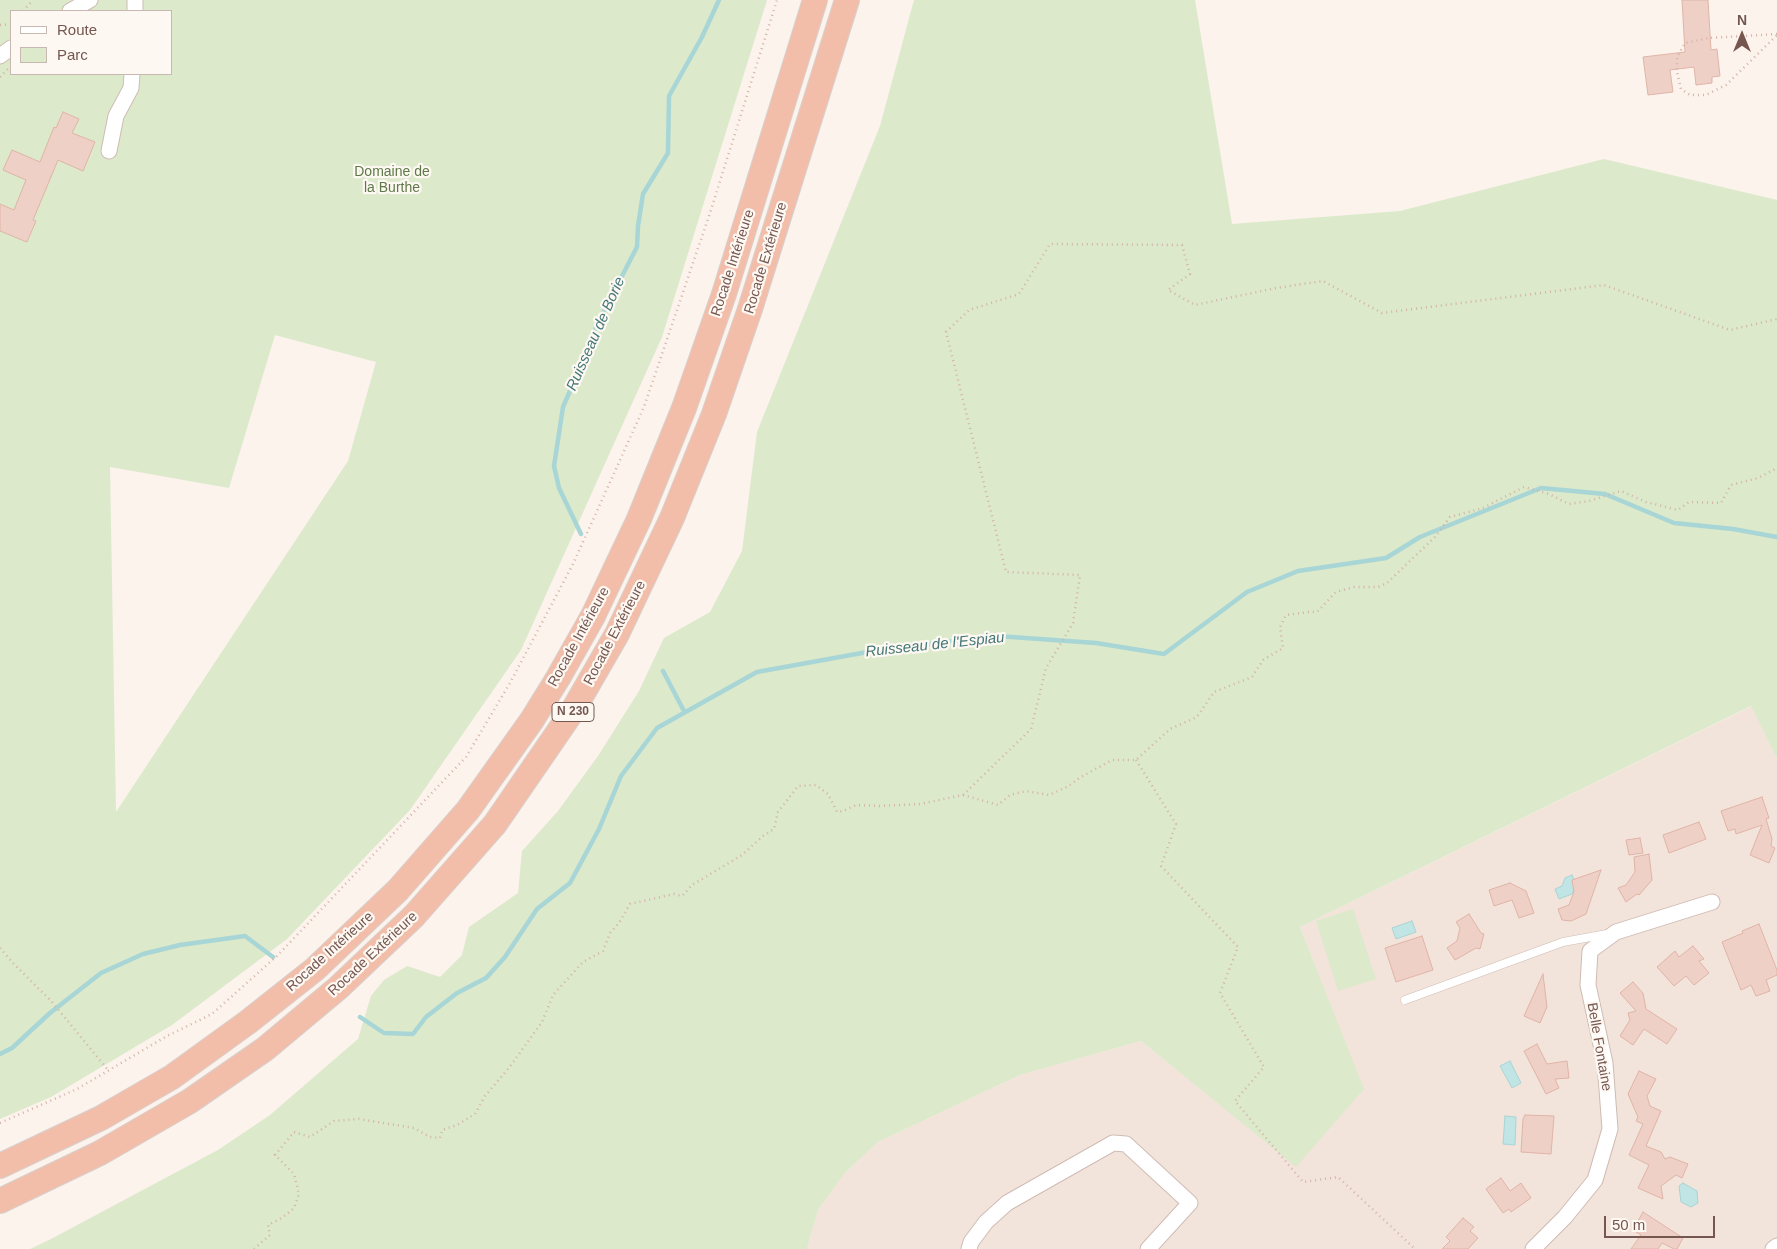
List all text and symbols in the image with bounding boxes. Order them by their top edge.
legend [10,10,172,75]
north arrow [1717,10,1767,60]
text: N [1737,12,1747,28]
text: Route [57,21,97,38]
text: Parc [57,46,88,63]
park label: Domaine de la Burthe [354,164,430,196]
street label: Rocade Extérieure [741,200,791,316]
street label: Rocade Intérieure [708,207,758,319]
water label: Ruisseau de Borie [563,274,629,394]
street label: Rocade Extérieure [580,578,650,688]
street label: Rocade Intérieure [545,584,613,690]
water label: Ruisseau de l'Espiau [865,629,1005,661]
road number: N 230 [552,702,594,722]
street label: Rocade Extérieure [325,908,421,1000]
street label: Rocade Intérieure [283,909,377,995]
street label: Belle Fontaine [1583,1001,1615,1093]
scale bar [1607,1206,1718,1238]
text: 50 m [1612,1216,1645,1233]

